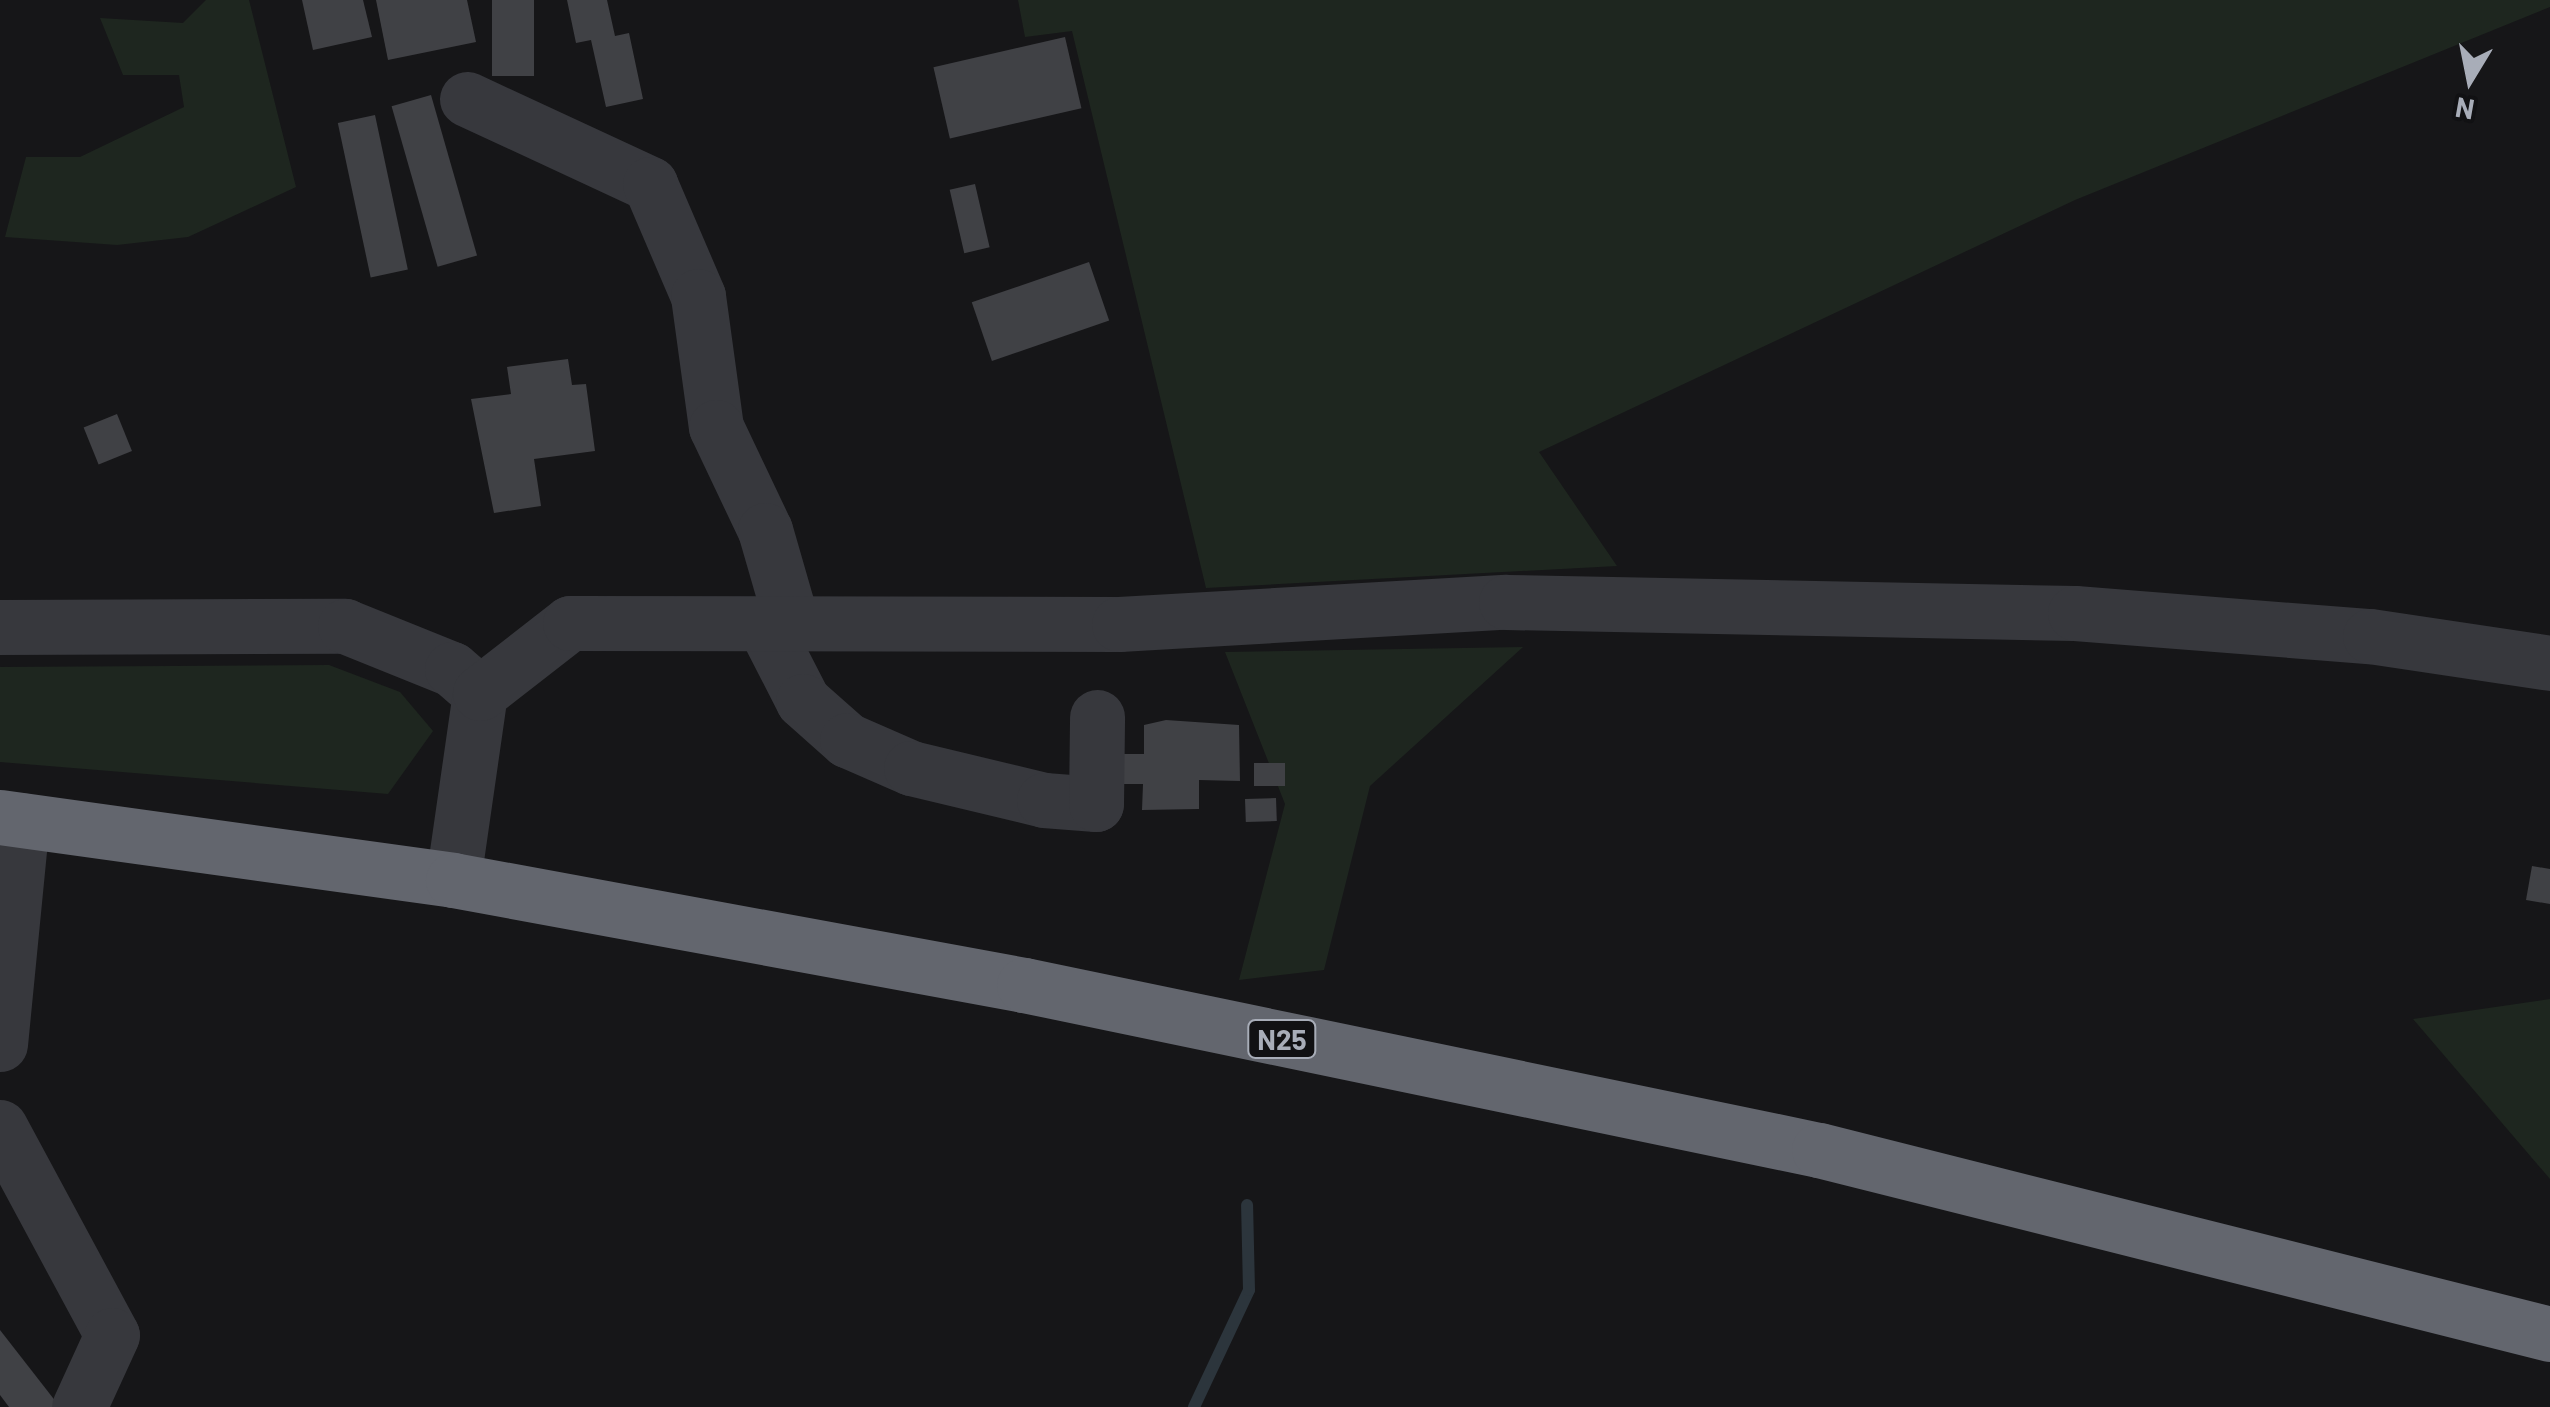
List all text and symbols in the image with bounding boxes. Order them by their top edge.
north arrow [2420,30,2520,130]
text: N [2453,91,2477,128]
road number: N25 [1247,1016,1317,1062]

